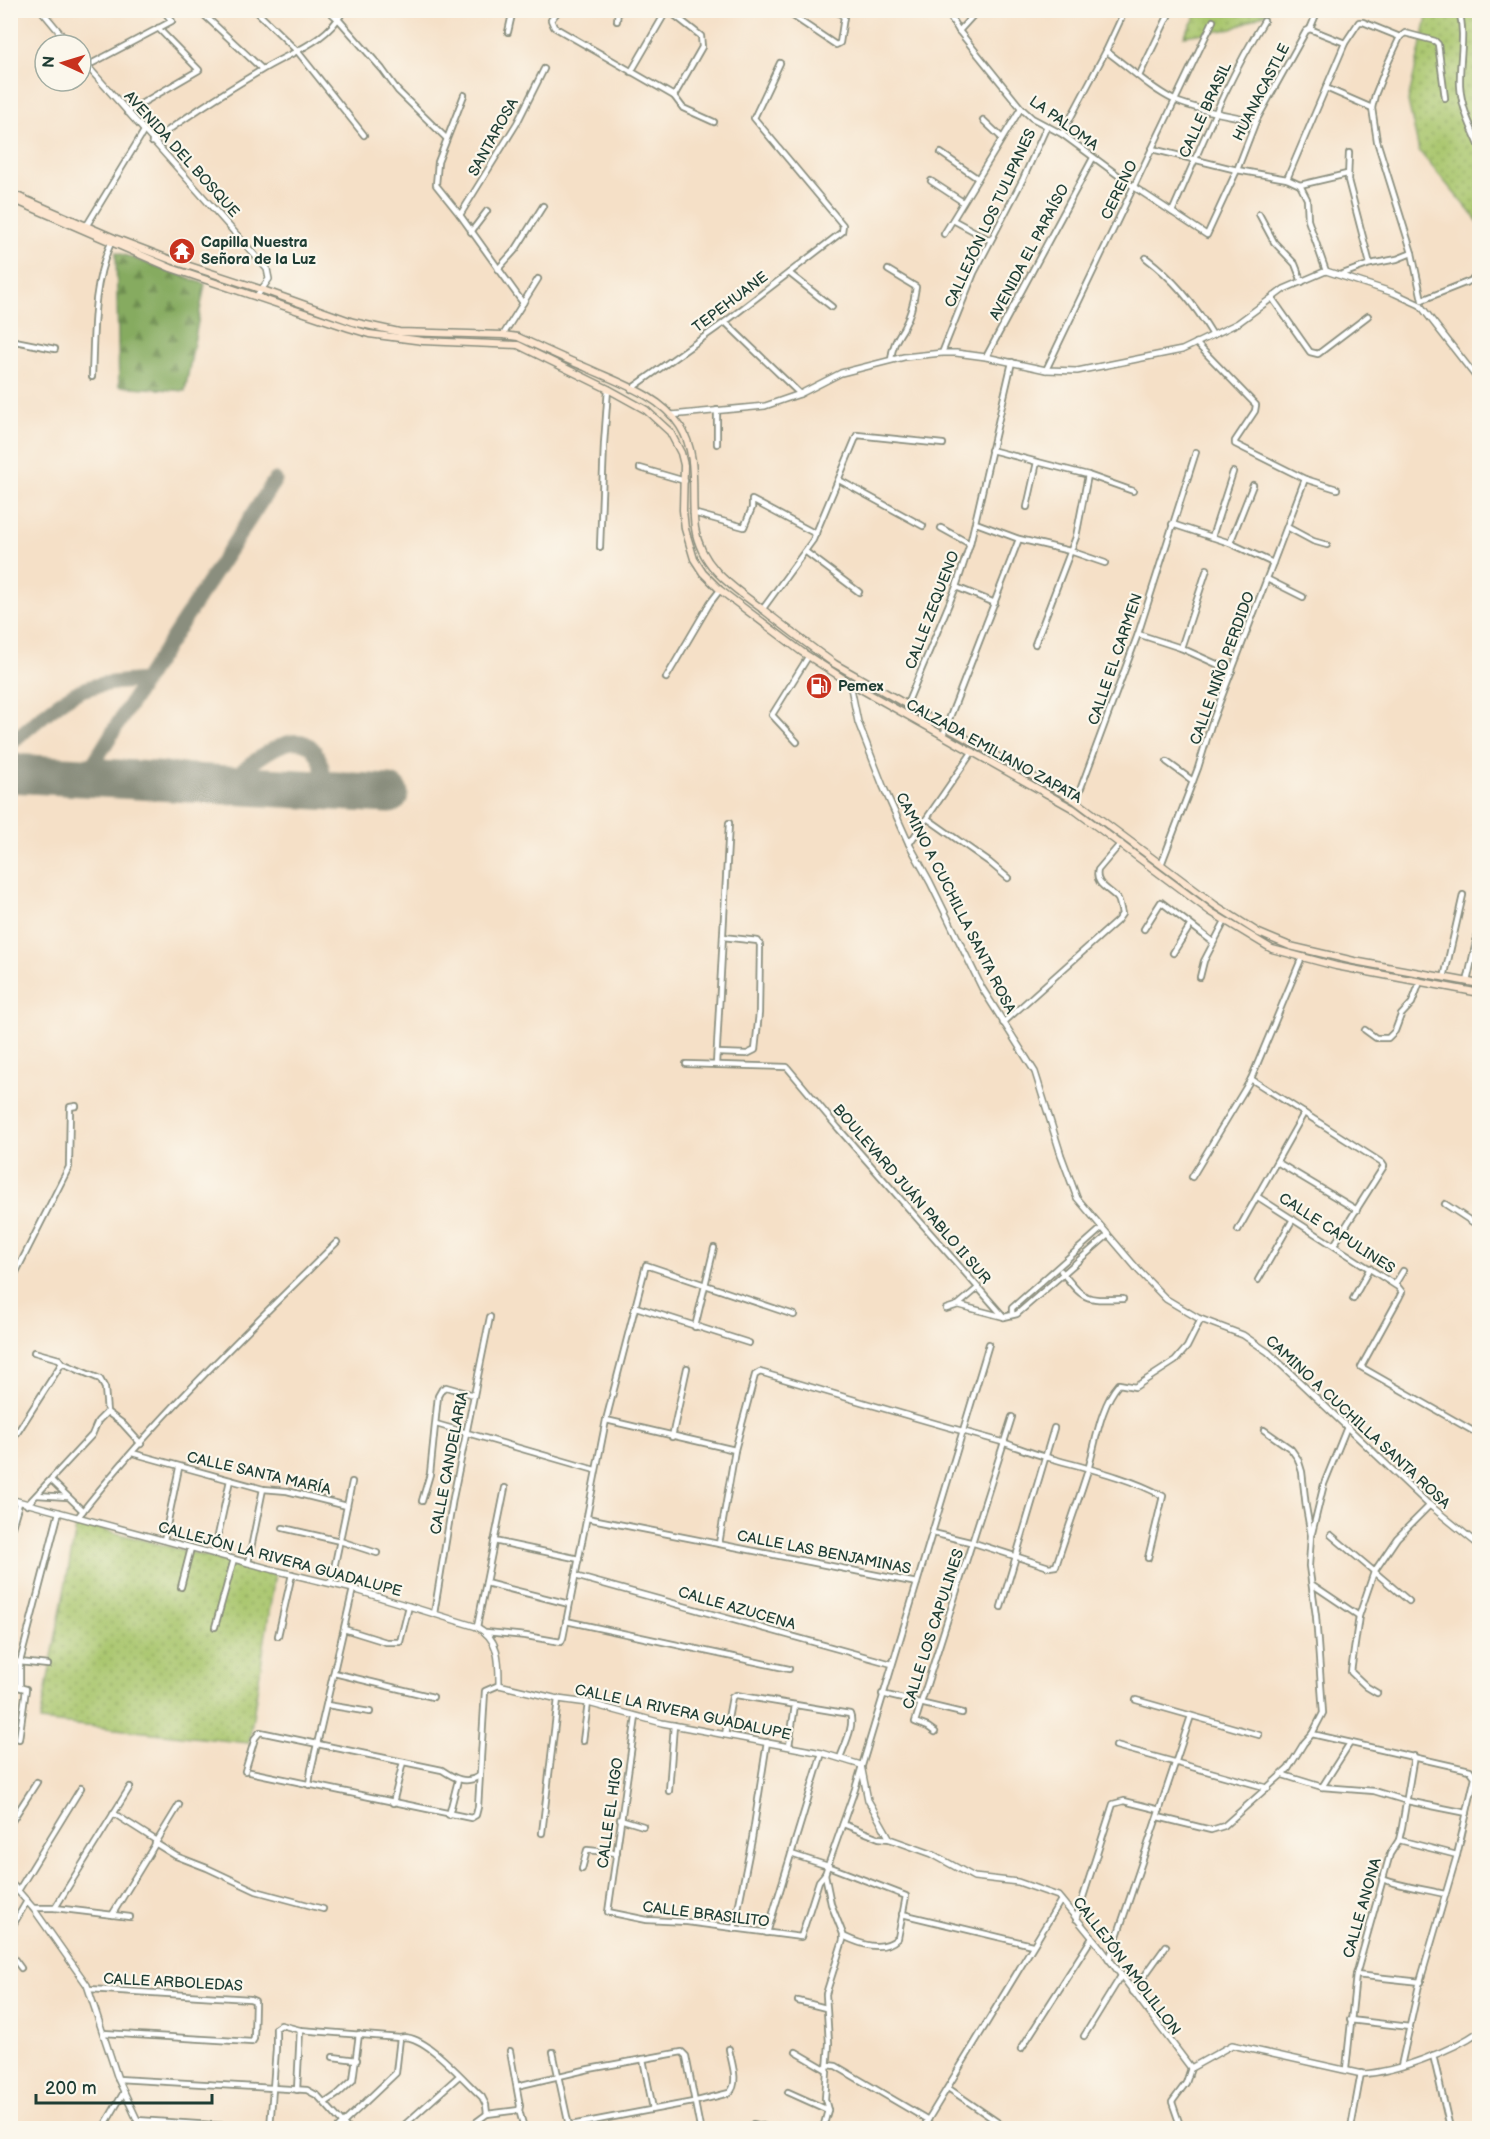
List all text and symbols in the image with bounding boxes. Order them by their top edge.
north arrow [33,33,93,93]
street label: HUANACASTLE [1229,40,1294,144]
text: N [40,55,59,69]
street label: CALLE BRASIL [1175,59,1236,161]
street label: AVENIDA DEL BOSQUE [120,87,243,221]
street label: LA PALOMA [1025,92,1103,155]
street label: SANTAROSA [464,94,523,180]
street label: CALLEJÓN LOS TULIPANES [941,126,1040,311]
street label: CERENO [1097,157,1142,223]
street label: AVENIDA EL PARAÍSO [985,181,1073,324]
place label: Capilla Nuestra Señora de la Luz [201,233,317,269]
temple icon: Capilla Nuestra Señora de la Luz [167,236,197,266]
street label: TEPEHUANE [689,268,772,337]
street label: CALLE ZEQUENO [901,548,964,672]
street label: CALLE NIÑO PERDIDO [1186,589,1259,747]
street label: CALLE EL CARMEN [1084,591,1147,728]
fuel station icon: Pemex [804,671,834,701]
place label: Pemex [838,677,884,696]
street label: CALZADA EMILIANO ZAPATA [902,695,1086,808]
street label: CAMINO A CUCHILLA SANTA ROSA [891,789,1020,1018]
street label: BOULEVARD JUÁN PABLO II SUR [828,1101,995,1288]
street label: CALLE CAPULINES [1275,1189,1398,1278]
street label: CAMINO A CUCHILLA SANTA ROSA [1261,1332,1455,1514]
street label: CALLE CANDELARIA [426,1389,473,1536]
street label: CALLE SANTA MARÍA [185,1448,334,1500]
street label: CALLEJÓN LA RIVERA GUADALUPE [156,1518,404,1601]
street label: CALLE LAS BENJAMINAS [735,1526,913,1579]
street label: CALLE LOS CAPULINES [899,1547,968,1712]
street label: CALLE AZUCENA [676,1583,799,1635]
street label: CALLE LA RIVERA GUADALUPE [573,1680,793,1745]
street label: CALLE EL HIGO [593,1756,628,1870]
street label: CALLE ANONA [1339,1855,1386,1960]
street label: CALLEJÓN AMOLILLON [1068,1893,1185,2039]
street label: CALLE BRASILITO [641,1897,770,1932]
street label: CALLE ARBOLEDAS [103,1969,243,1996]
scale bar [36,2067,212,2105]
text: 200 m [45,2078,97,2099]

